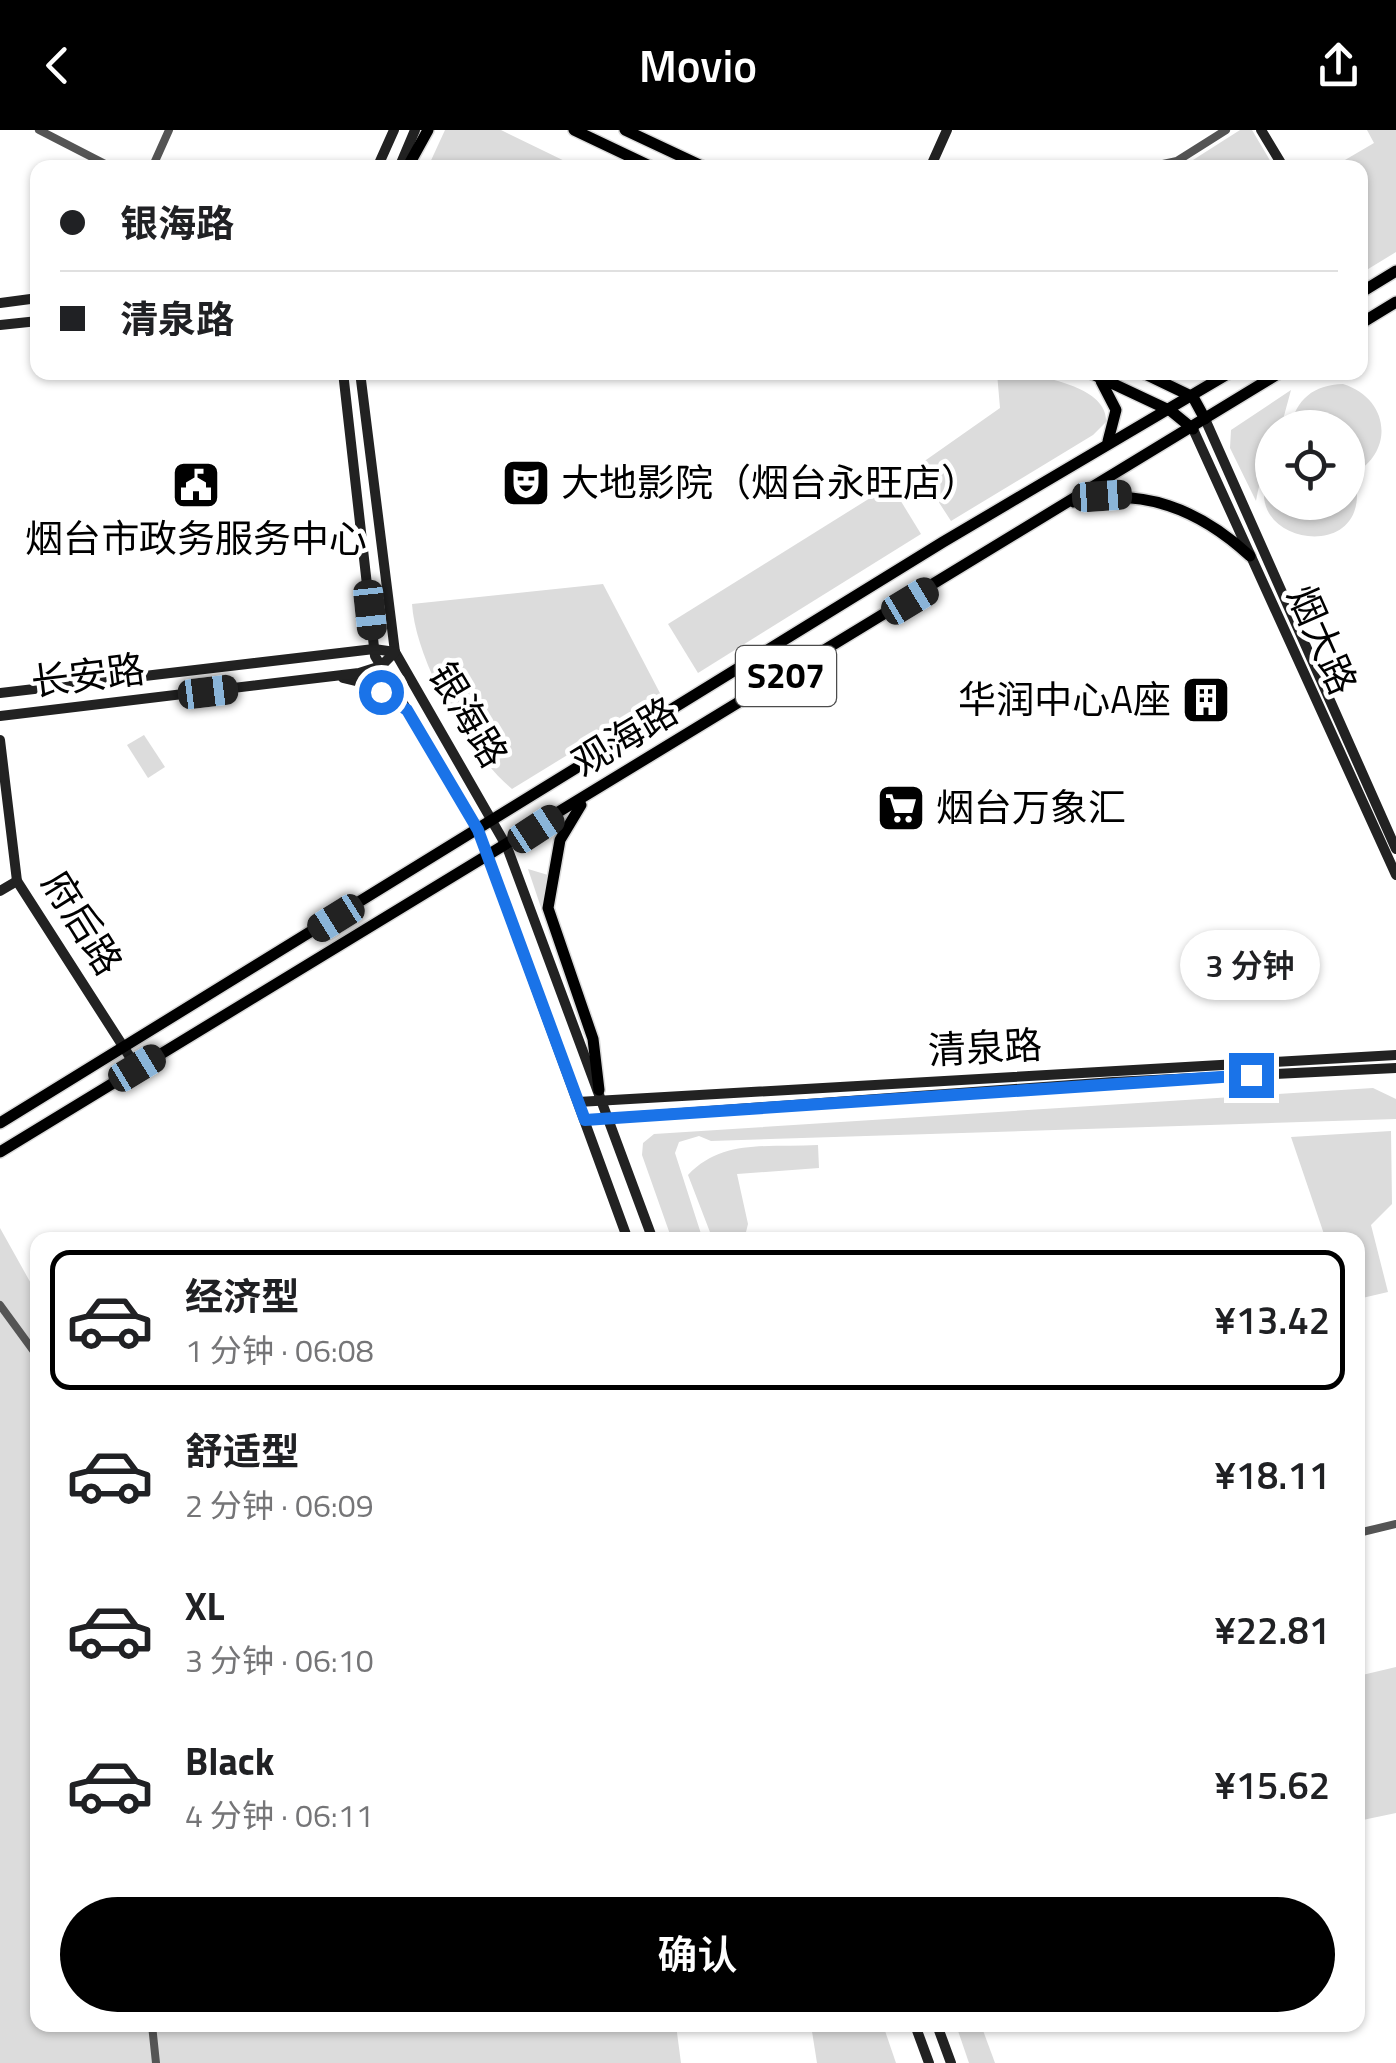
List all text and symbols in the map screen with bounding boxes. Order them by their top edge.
text: Movio [639,31,757,99]
icon: back [30,38,85,93]
icon: share [1311,38,1366,93]
text: 银海路 [120,194,234,252]
text: 清泉路 [120,290,234,348]
map controls [1255,410,1365,520]
button: locate [1255,410,1365,520]
place label: 大地影院（烟台永旺店） [561,453,979,511]
theatre icon: 大地影院（烟台永旺店） [500,457,552,509]
public building icon: 烟台市政务服务中心 [170,459,222,511]
car [1071,479,1133,513]
place label: 烟台市政务服务中心 [25,509,367,567]
car [877,573,943,629]
street label: 烟大路 [1273,576,1373,703]
car [352,579,388,641]
street label: 长安路 [28,639,148,711]
road number: S207 [736,646,836,706]
street label: 银海路 [415,651,523,778]
route start [359,670,404,715]
place label: 华润中心A座 [958,670,1171,728]
car [176,673,240,711]
building icon: 华润中心A座 [1180,674,1232,726]
street label: 观海路 [561,682,688,790]
place label: 烟台万象汇 [936,778,1126,836]
supermarket icon: 烟台万象汇 [875,782,927,834]
car [503,800,569,858]
street label: 府后路 [28,859,138,986]
car [303,889,369,947]
callout: 3 分钟 [1181,930,1321,1000]
text: 3 分钟 [1206,941,1294,989]
street label: 清泉路 [927,1015,1043,1079]
car [104,1040,170,1096]
route end [1229,1053,1274,1098]
text: 经济型 [185,1267,299,1325]
icon: car [65,1275,155,1365]
text: ¥13.42 [1215,1291,1330,1349]
text: 1 分钟 · 06:08 [185,1326,374,1374]
text: 舒适型 [185,1422,299,1480]
icon: car [65,1430,155,1520]
text: ¥18.11 [1215,1446,1330,1504]
text: 2 分钟 · 06:09 [185,1481,374,1529]
text: XL [185,1577,225,1635]
icon: car [65,1585,155,1675]
text: ¥22.81 [1215,1601,1330,1659]
text: 3 分钟 · 06:10 [185,1636,374,1684]
text: Black [185,1732,274,1790]
icon: car [65,1740,155,1830]
text: ¥15.62 [1215,1756,1330,1814]
text: 4 分钟 · 06:11 [185,1791,374,1839]
button: 确认 [60,1897,1335,2012]

